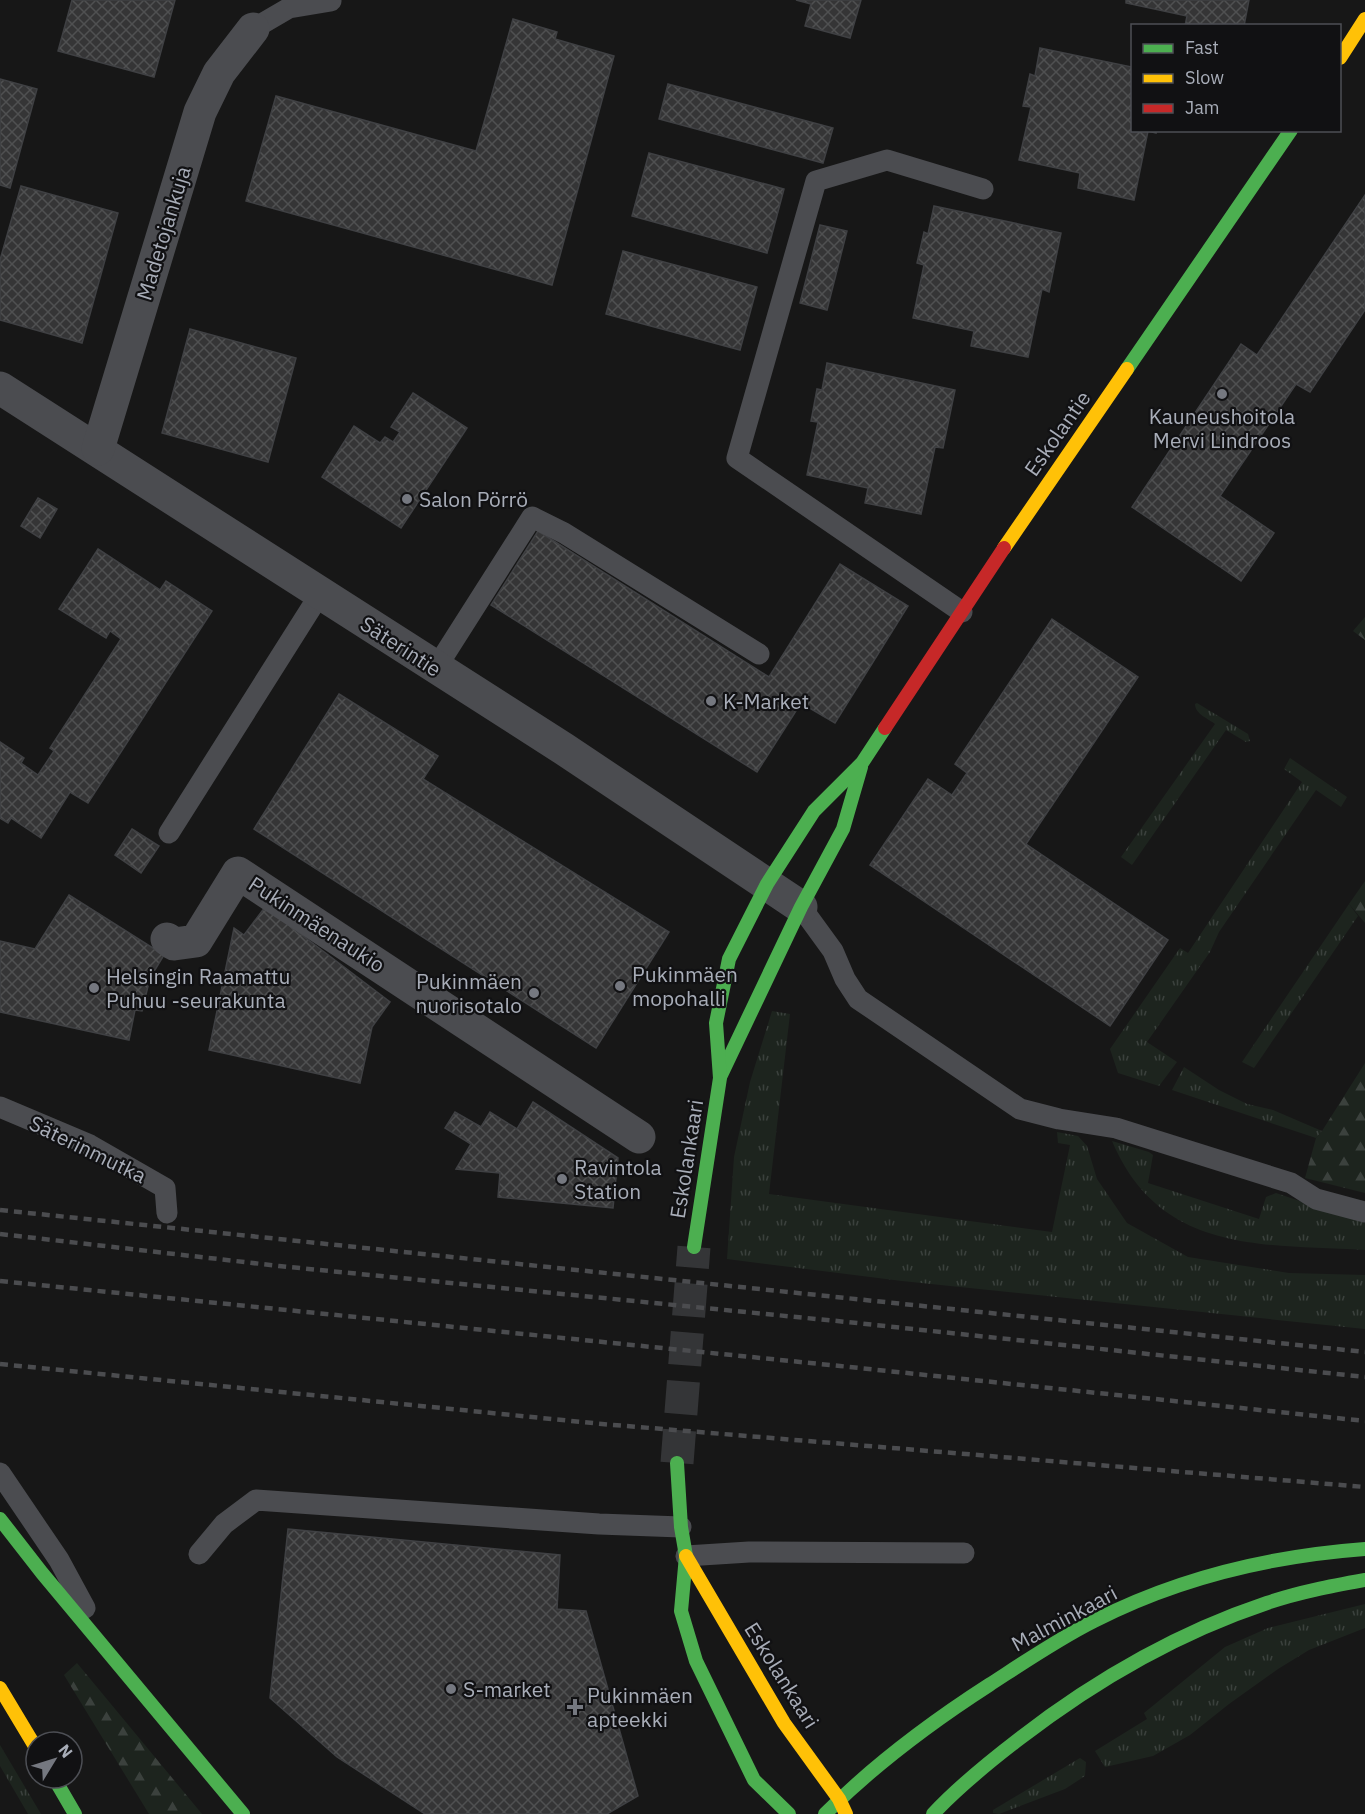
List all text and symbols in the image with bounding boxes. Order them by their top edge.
legend [1131,24,1341,132]
text: Fast [1185,36,1219,59]
text: Slow [1185,66,1224,89]
text: Jam [1185,96,1220,119]
street label: Madetojankuja [129,163,197,303]
street label: Eskolantie [1017,385,1097,481]
marker: Kauneushoitola Mervi Lindroos [1215,387,1229,401]
place label: Kauneushoitola Mervi Lindroos [1149,402,1295,454]
place label: Salon Pörrö [419,485,528,513]
marker: Salon Pörrö [400,492,414,506]
street label: Säterintie [355,609,447,683]
place label: K-Market [723,687,809,715]
marker: K-Market [704,694,718,708]
street label: Pukinmäenaukio [243,869,391,979]
place label: Pukinmäen mopohalli [632,960,738,1012]
place label: Helsingin Raamattu Puhuu -seurakunta [106,962,290,1014]
place label: Pukinmäen nuorisotalo [415,967,522,1019]
marker: Pukinmäen mopohalli [613,979,627,993]
marker: Helsingin Raamattu Puhuu -seurakunta [87,981,101,995]
marker: Pukinmäen nuorisotalo [527,986,541,1000]
street label: Eskolankaari [663,1097,709,1221]
street label: Säterinmutka [25,1109,151,1189]
place label: Ravintola Station [574,1153,662,1205]
marker: Ravintola Station [555,1172,569,1186]
street label: Malminkaari [1006,1578,1122,1658]
street label: Eskolankaari [738,1617,826,1733]
place label: S-market [463,1675,551,1703]
place label: Pukinmäen apteekki [587,1681,693,1733]
marker: S-market [444,1682,458,1696]
marker: Pukinmäen apteekki [568,1700,582,1714]
north arrow [24,1730,84,1790]
text: N [54,1740,77,1761]

